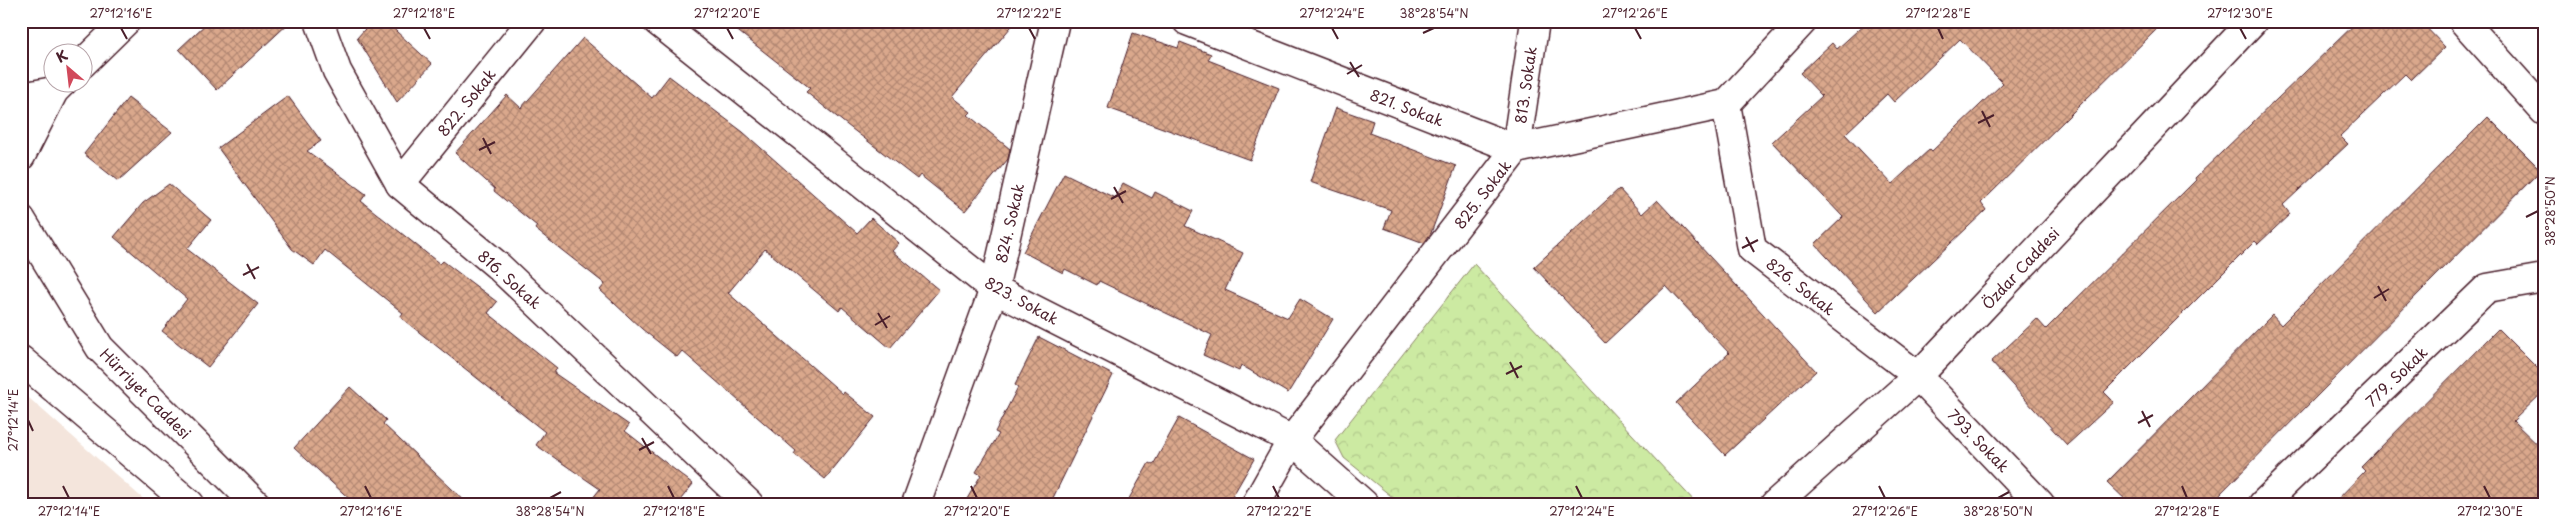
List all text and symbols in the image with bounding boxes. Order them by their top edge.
text: 27°12'16"E [89,4,153,22]
text: 27°12'18"E [393,4,455,22]
text: 27°12'20"E [694,4,760,22]
text: 27°12'22"E [996,4,1062,22]
text: 27°12'24"E [1299,4,1365,22]
text: 38°28'54"N [1399,4,1469,22]
text: 27°12'26"E [1602,4,1668,22]
text: 27°12'28"E [1905,4,1971,22]
text: 27°12'30"E [2207,4,2273,22]
north arrow [42,42,92,92]
text: K [52,44,71,68]
street label: 813. Sokak [1508,44,1542,125]
street label: 822. Sokak [431,63,501,141]
street label: 821. Sokak [1367,82,1448,132]
street label: 825. Sokak [1448,154,1516,233]
text: 38°28'50"N [2541,176,2559,246]
street label: 824. Sokak [989,180,1029,265]
street label: Özdar Caddesi [1976,222,2064,314]
street label: 816. Sokak [473,244,547,314]
street label: 826. Sokak [1762,252,1841,321]
street label: 823. Sokak [981,270,1064,330]
street label: 779. Sokak [2360,340,2432,412]
street label: Hürriyet Caddesi [95,342,197,444]
text: 27°12'14"E [4,389,22,451]
street label: 793. Sokak [1943,403,2015,477]
text: 27°12'14"E [38,502,100,520]
text: 27°12'16"E [339,502,403,520]
text: 38°28'54"N [515,502,585,520]
text: 27°12'18"E [643,502,705,520]
text: 27°12'20"E [944,502,1010,520]
text: 27°12'22"E [1246,502,1312,520]
text: 27°12'24"E [1549,502,1615,520]
text: 27°12'26"E [1852,502,1918,520]
text: 38°28'50"N [1963,502,2033,520]
text: 27°12'28"E [2154,502,2220,520]
text: 27°12'30"E [2457,502,2523,520]

